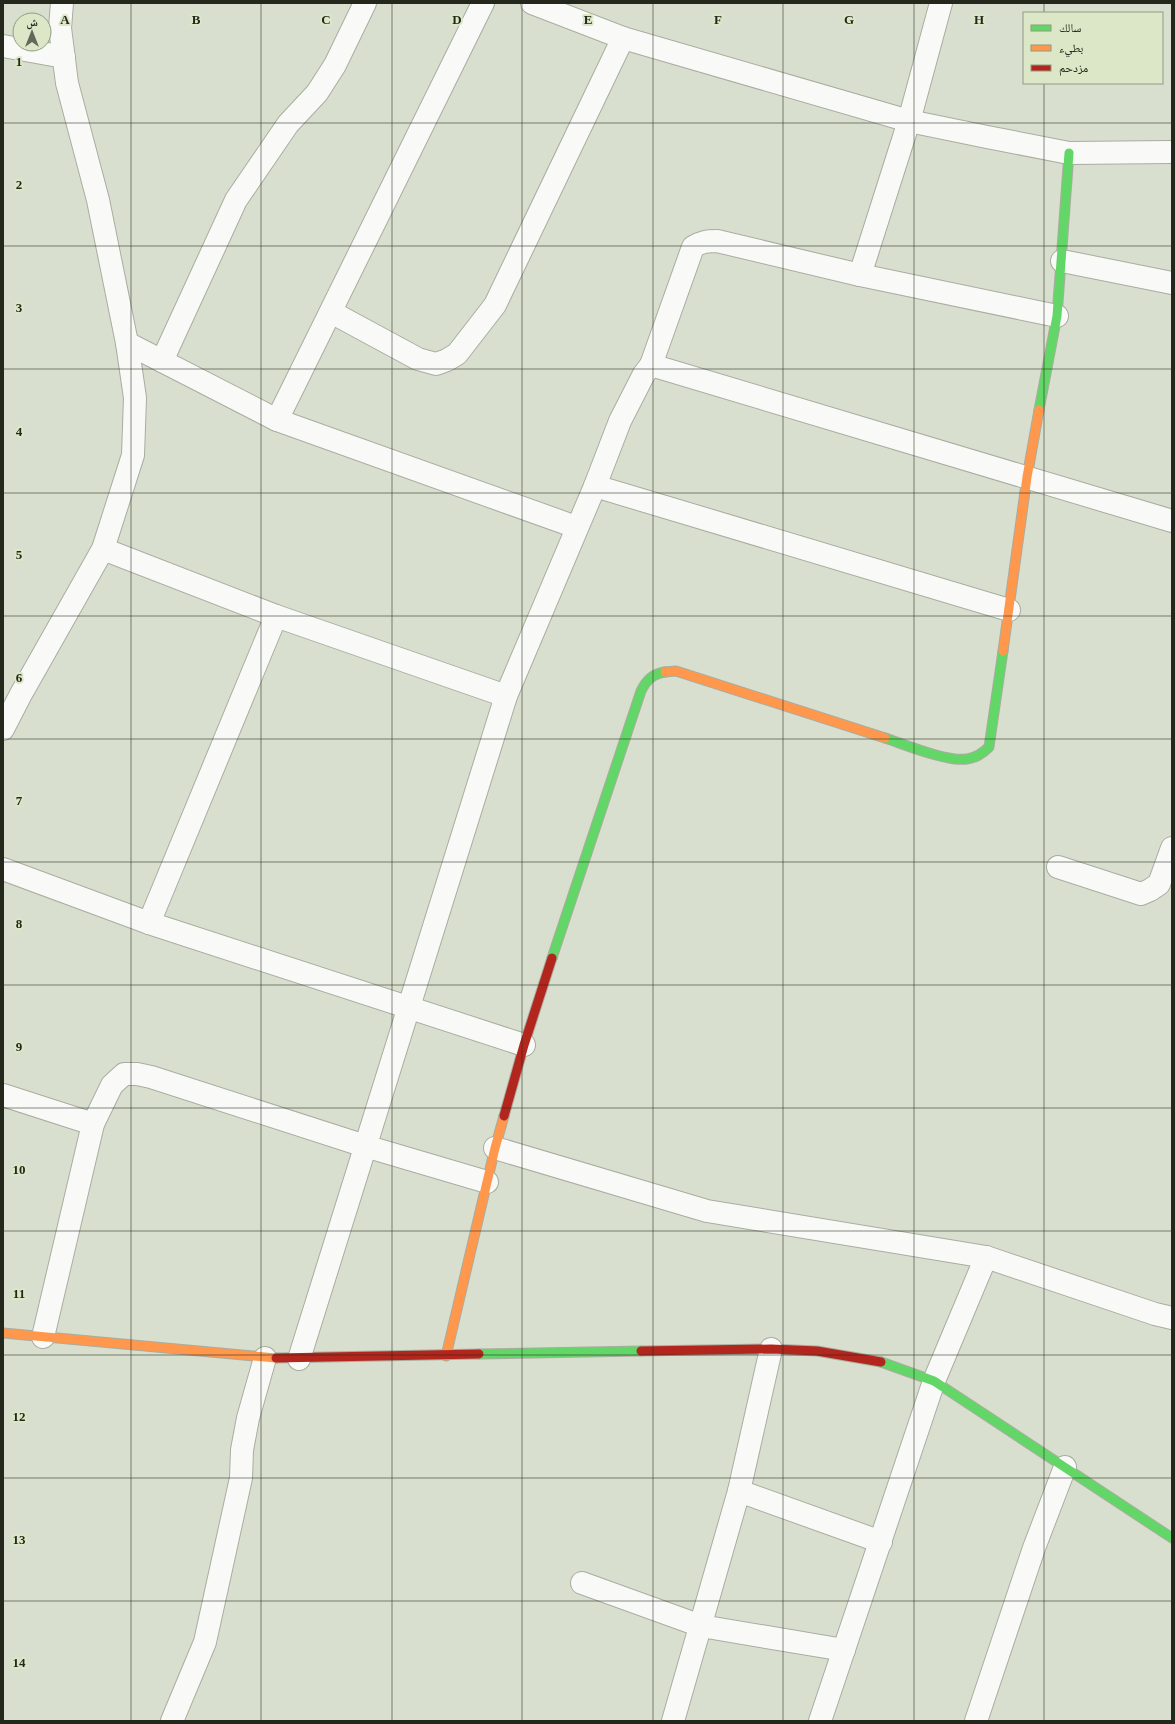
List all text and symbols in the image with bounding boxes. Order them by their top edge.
north arrow [12,12,52,52]
text: A [60,12,70,27]
text: B [192,12,201,27]
text: C [321,12,331,27]
text: D [452,12,462,27]
text: E [584,12,592,27]
text: F [714,12,722,27]
text: G [844,12,854,27]
text: H [974,12,984,27]
legend [1023,12,1163,84]
text: ش [26,16,38,30]
text: سالك [1059,21,1081,35]
text: بطيء [1059,41,1083,58]
text: 1 [16,54,22,69]
text: مزدحم [1059,61,1088,76]
text: 2 [16,177,22,192]
text: 3 [16,300,23,315]
text: 4 [16,424,23,439]
text: 5 [16,547,23,562]
text: 6 [16,670,23,685]
text: 7 [16,793,23,808]
text: 8 [16,916,23,931]
text: 9 [16,1039,23,1054]
text: 10 [13,1162,26,1177]
text: 11 [13,1286,25,1301]
text: 12 [13,1409,26,1424]
text: 13 [13,1532,26,1547]
text: 14 [13,1655,26,1670]

